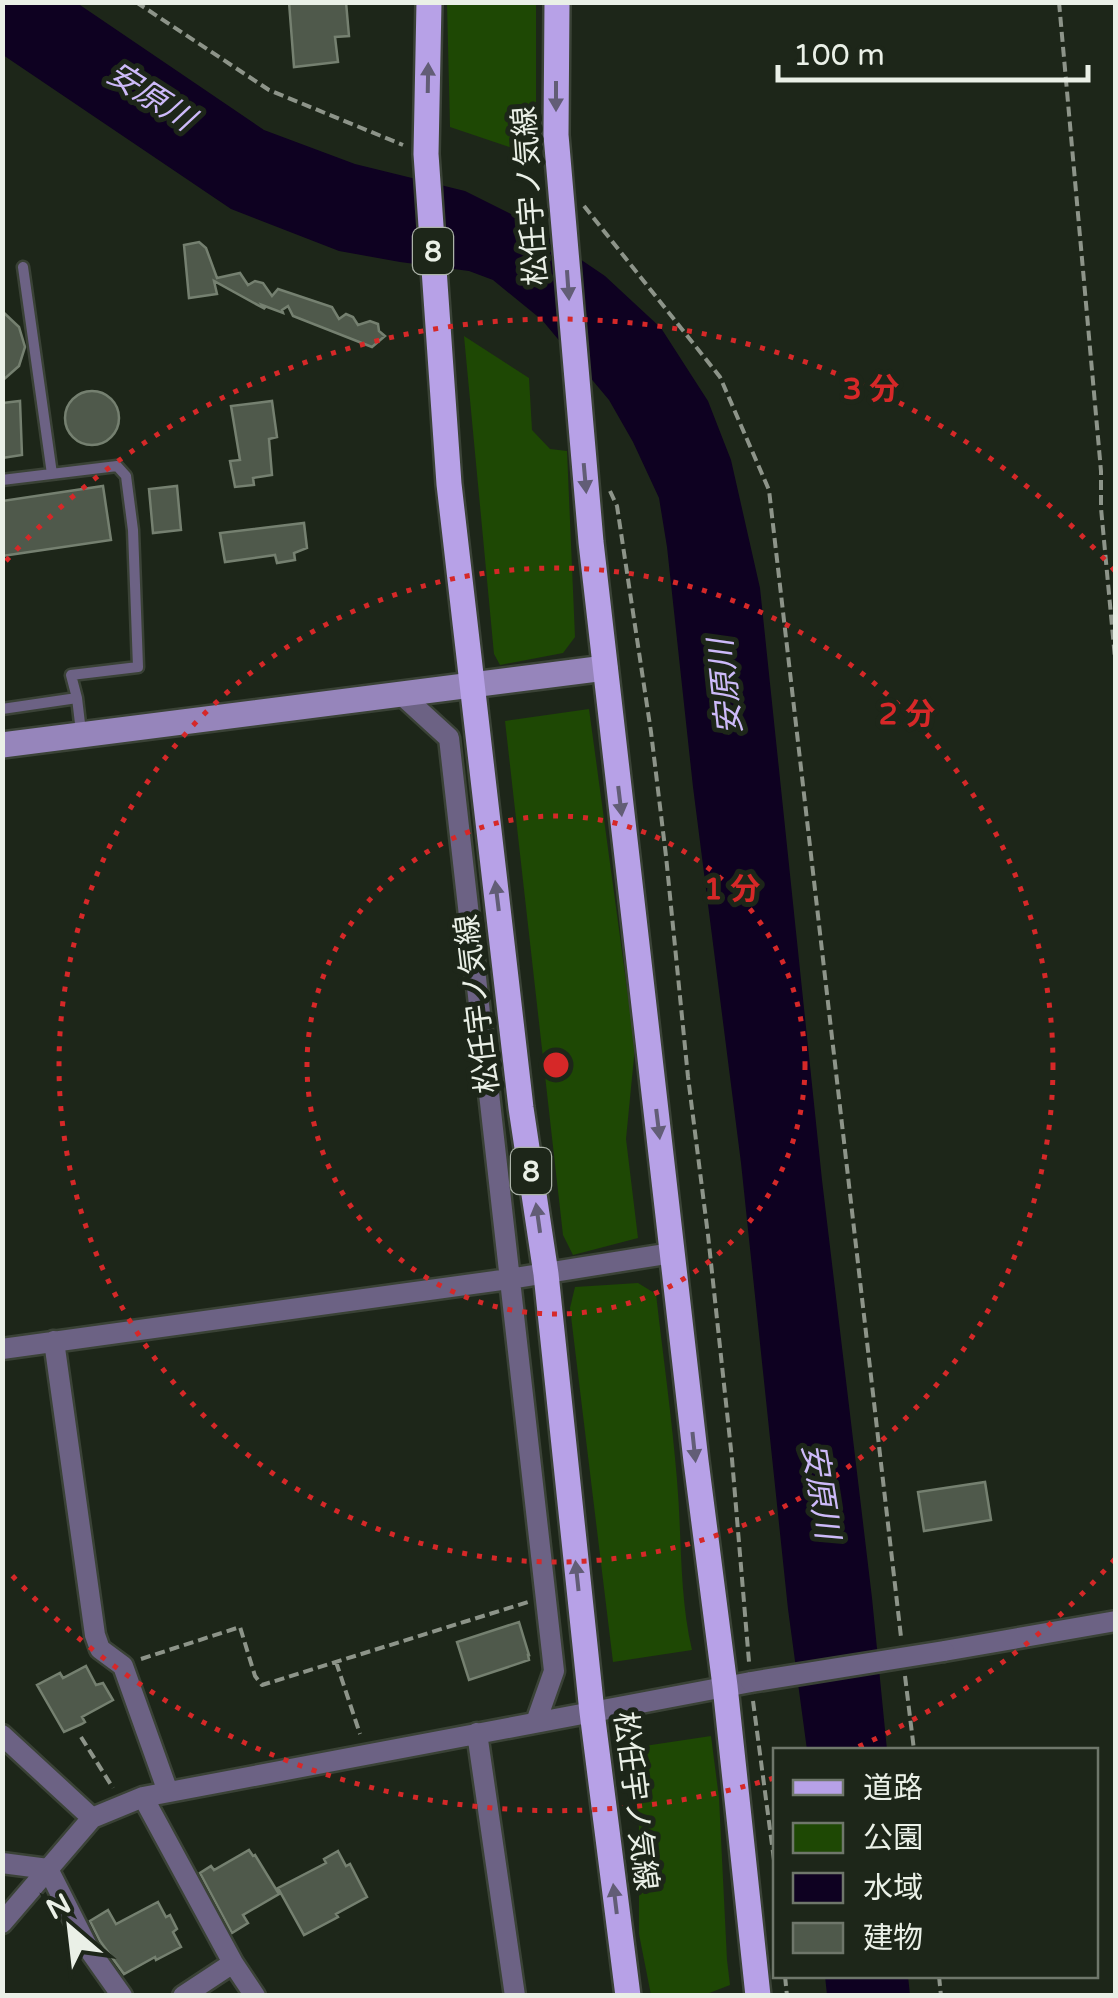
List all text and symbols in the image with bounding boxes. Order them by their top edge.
scale bar [778,20,1088,82]
text: 100 m [793,37,885,74]
water label: 安原川 [100,55,204,141]
one-way arrow [420,62,436,94]
one-way arrow [548,81,564,113]
street label: 松任宇ノ気線 [506,105,555,287]
road number: 8 [413,228,453,274]
one-way arrow [561,270,577,302]
text: 3 分 [843,371,899,408]
one-way arrow [577,463,593,494]
water label: 安原川 [702,634,750,737]
text: 2 分 [879,696,935,733]
one-way arrow [612,786,628,817]
text: 1 分 [704,871,760,908]
one-way arrow [489,879,505,911]
street label: 松任宇ノ気線 [448,912,507,1096]
centre of rings [538,1047,574,1083]
one-way arrow [650,1109,666,1140]
road number: 8 [511,1148,551,1194]
one-way arrow [529,1202,545,1234]
one-way arrow [686,1431,702,1463]
water label: 安原川 [794,1441,847,1544]
one-way arrow [569,1560,585,1591]
street label: 松任宇ノ気線 [606,1709,665,1893]
legend [773,1748,1098,1978]
text: 道路 [863,1770,923,1807]
text: 公園 [863,1820,923,1857]
text: 水域 [863,1870,923,1907]
north arrow [20,1878,120,1978]
one-way arrow [607,1882,623,1914]
text: N [41,1887,77,1927]
text: 建物 [863,1920,923,1957]

